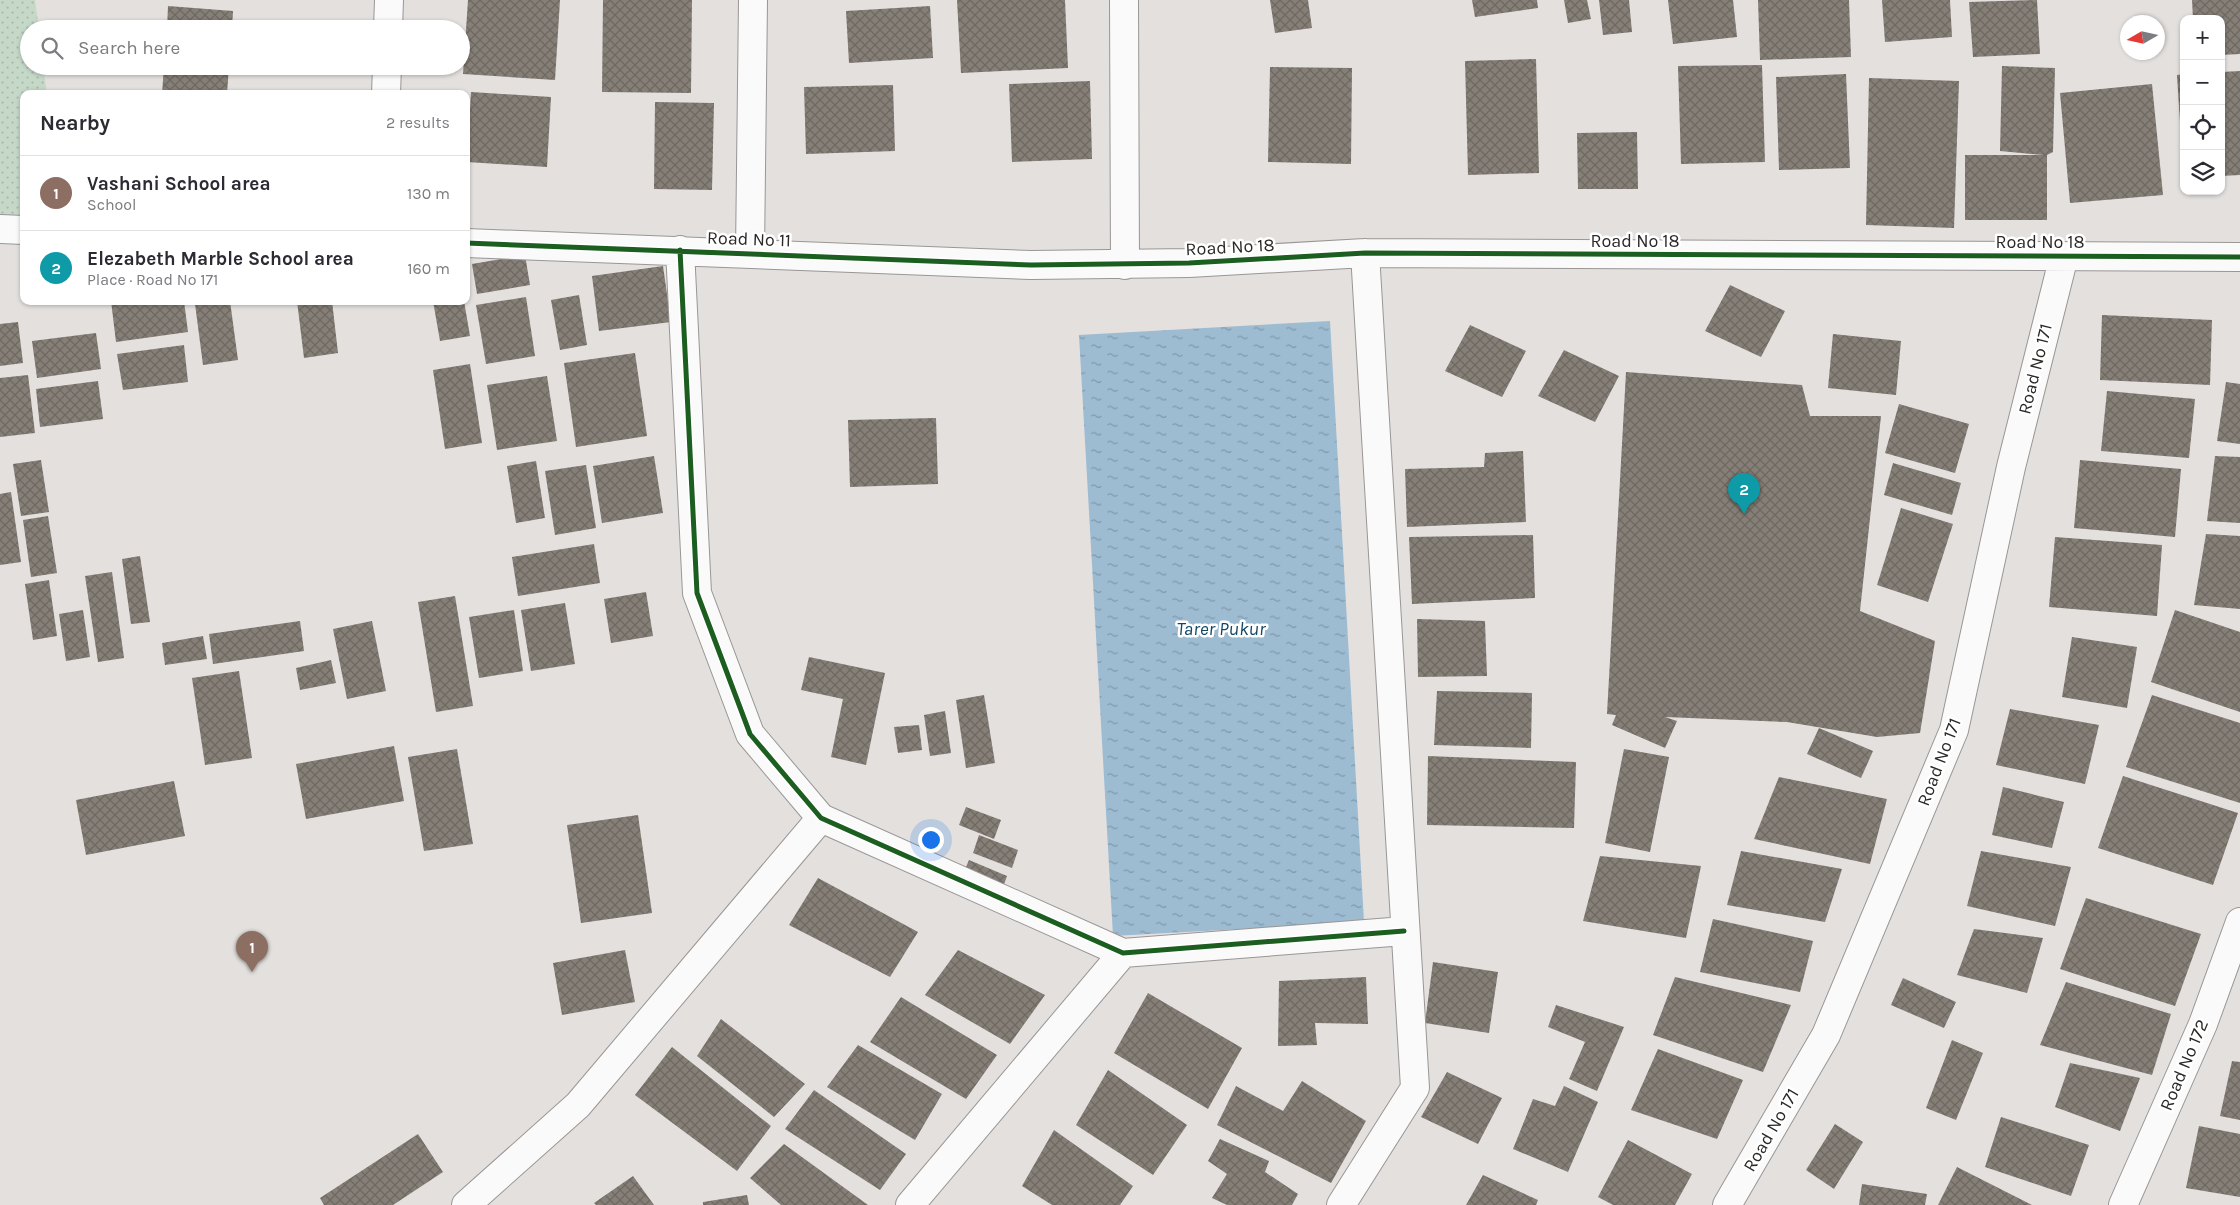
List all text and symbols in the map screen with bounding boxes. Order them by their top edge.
north arrow [2120,15,2165,60]
map controls [2180,15,2225,195]
button: + [2180,15,2225,60]
search box [20,20,470,75]
icon: search [38,34,66,62]
text: Search here [78,37,180,59]
button: − [2180,60,2225,105]
button: locate [2180,105,2225,150]
text: Nearby [40,111,110,135]
text: 2 results [386,113,450,132]
button: layers [2180,150,2225,195]
text: Vashani School area [87,173,271,195]
text: 1 [53,184,59,203]
text: 130 m [407,184,450,203]
text: School [87,195,137,214]
street label: Road No 11 [707,227,791,251]
street label: Road No 18 [1590,230,1680,252]
street label: Road No 18 [1995,231,2085,253]
street label: Road No 18 [1185,234,1275,260]
text: Elezabeth Marble School area [87,248,354,270]
text: 2 [51,259,61,278]
text: 160 m [407,259,450,278]
text: Place · Road No 171 [87,270,218,289]
street label: Road No 171 [2013,321,2057,417]
pin: 2 [1728,473,1760,514]
water label: Tarer Pukur [1177,618,1267,640]
street label: Road No 171 [1912,715,1966,809]
your location [918,827,944,853]
pin: 1 [236,931,268,972]
street label: Road No 172 [2155,1016,2213,1114]
street label: Road No 171 [1738,1084,1804,1176]

